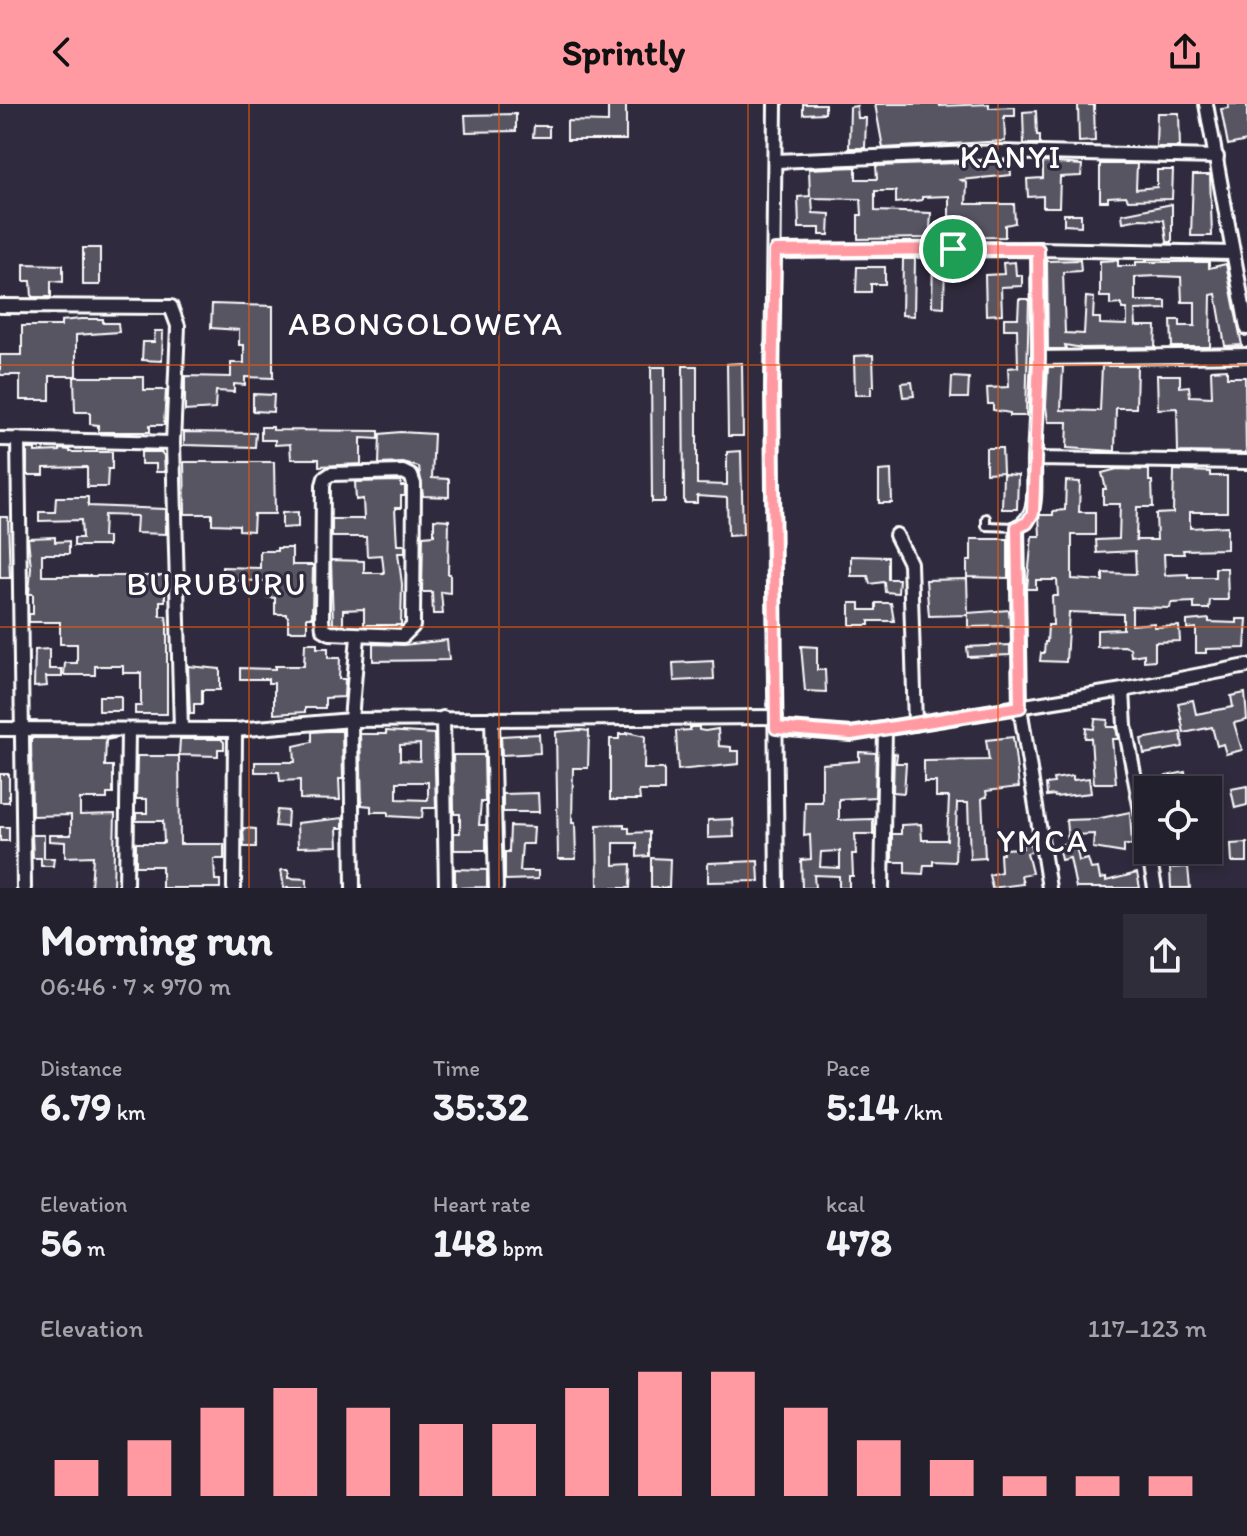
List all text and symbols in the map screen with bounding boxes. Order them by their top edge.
icon: back [40,30,84,74]
icon: share [1163,30,1207,74]
text: Sprintly [562,31,685,74]
district label: KANYI [960,138,1062,176]
pin [919,215,987,283]
icon: arrive [931,227,975,271]
district label: ABONGOLOWEYA [288,305,564,343]
district label: BURUBURU [127,565,307,603]
map controls [1134,776,1222,864]
button: locate [1134,776,1222,864]
district label: YMCA [997,822,1089,860]
text: Morning run [40,913,273,966]
button: share [1123,914,1207,998]
text: 06:46 · 7 × 970 m [40,970,231,1002]
text: Distance [40,1055,122,1082]
text: Time [433,1055,480,1082]
text: Pace [826,1055,870,1082]
text: 6.79 [40,1082,112,1130]
text: 35:32 [433,1082,528,1130]
text: 5:14 [826,1082,899,1130]
text: km [112,1099,146,1126]
text: /km [899,1099,943,1126]
text: Elevation [40,1191,127,1218]
text: Heart rate [433,1191,530,1218]
text: kcal [826,1191,865,1218]
text: 56 [40,1218,82,1266]
text: 148 [433,1218,498,1266]
text: 478 [826,1218,892,1266]
text: m [82,1235,106,1262]
text: bpm [498,1235,543,1262]
text: Elevation [40,1312,143,1344]
text: 117–123 m [1088,1312,1207,1344]

